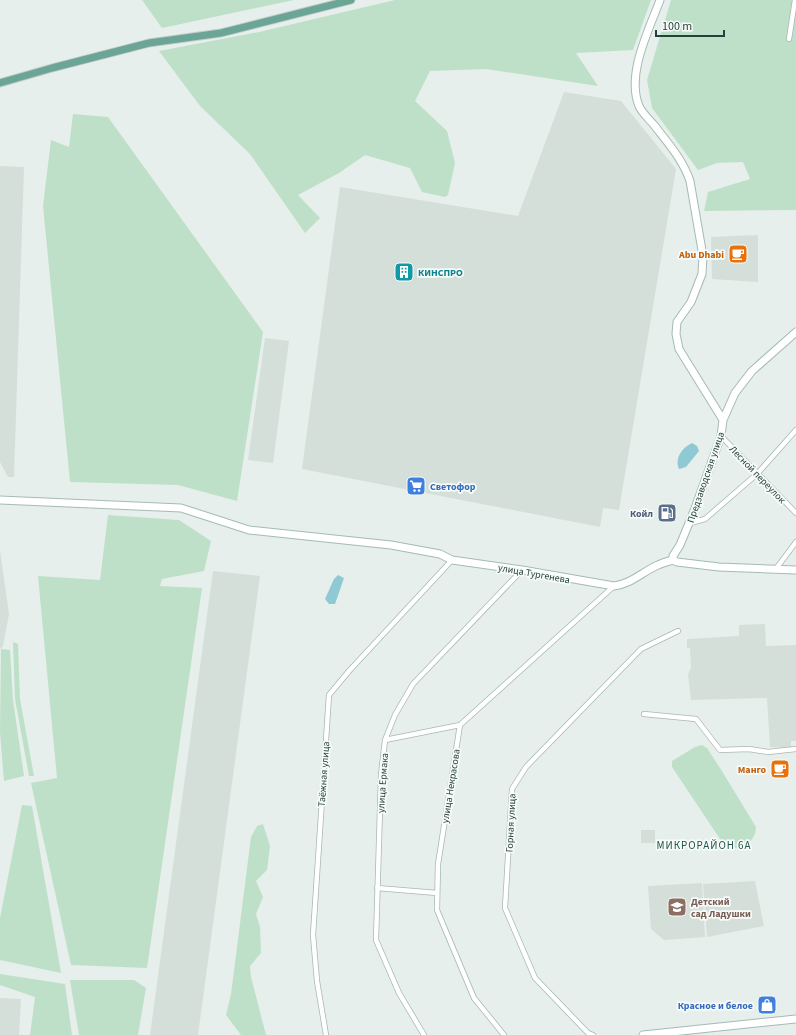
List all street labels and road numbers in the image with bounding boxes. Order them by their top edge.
street label: Предзаводская улица [684,430,728,525]
street label: Лесной переулок [726,443,789,507]
street label: улица Тургенева [497,561,571,587]
street label: Таёжная улица [315,741,333,807]
street label: улица Некрасова [438,748,464,824]
street label: улица Ермака [374,753,392,814]
street label: Горная улица [502,793,520,853]

